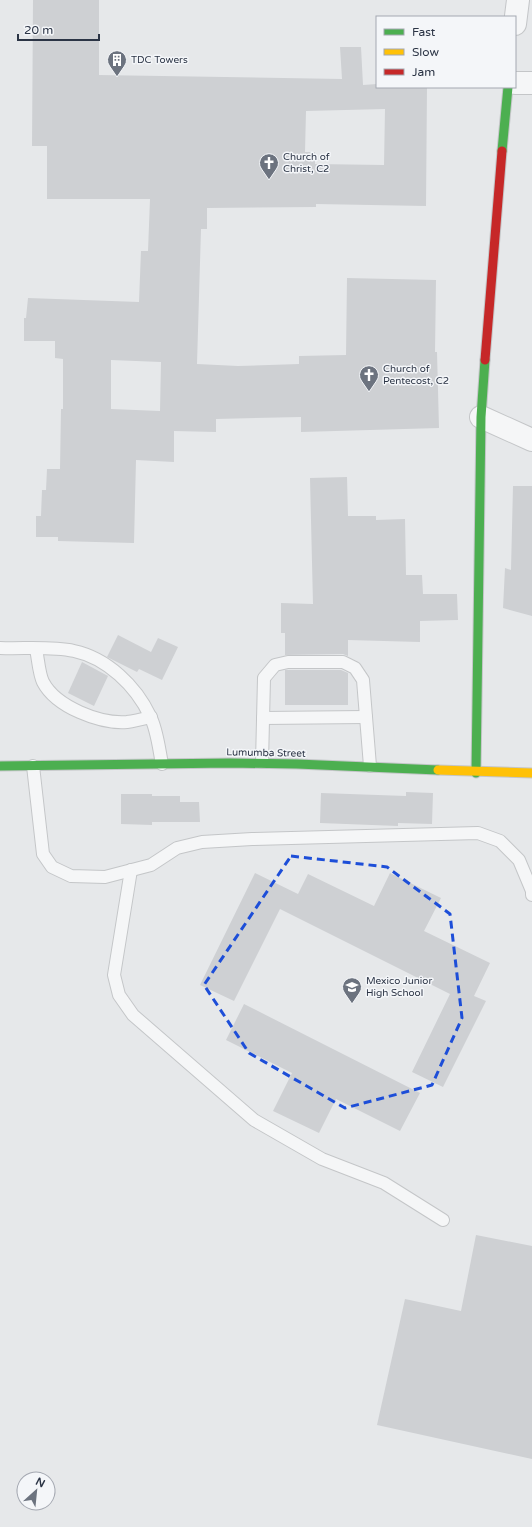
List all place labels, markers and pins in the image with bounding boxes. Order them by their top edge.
building icon: TDC Towers [106,49,128,77]
place label: TDC Towers [131,54,188,66]
place label: Church of Christ, C2 [283,151,330,175]
church icon: Church of Christ, C2 [258,152,280,180]
place label: Church of Pentecost, C2 [383,363,449,387]
church icon: Church of Pentecost, C2 [358,364,380,392]
place label: Mexico Junior High School [366,975,432,999]
school or university icon: Mexico Junior High School [341,976,363,1004]

